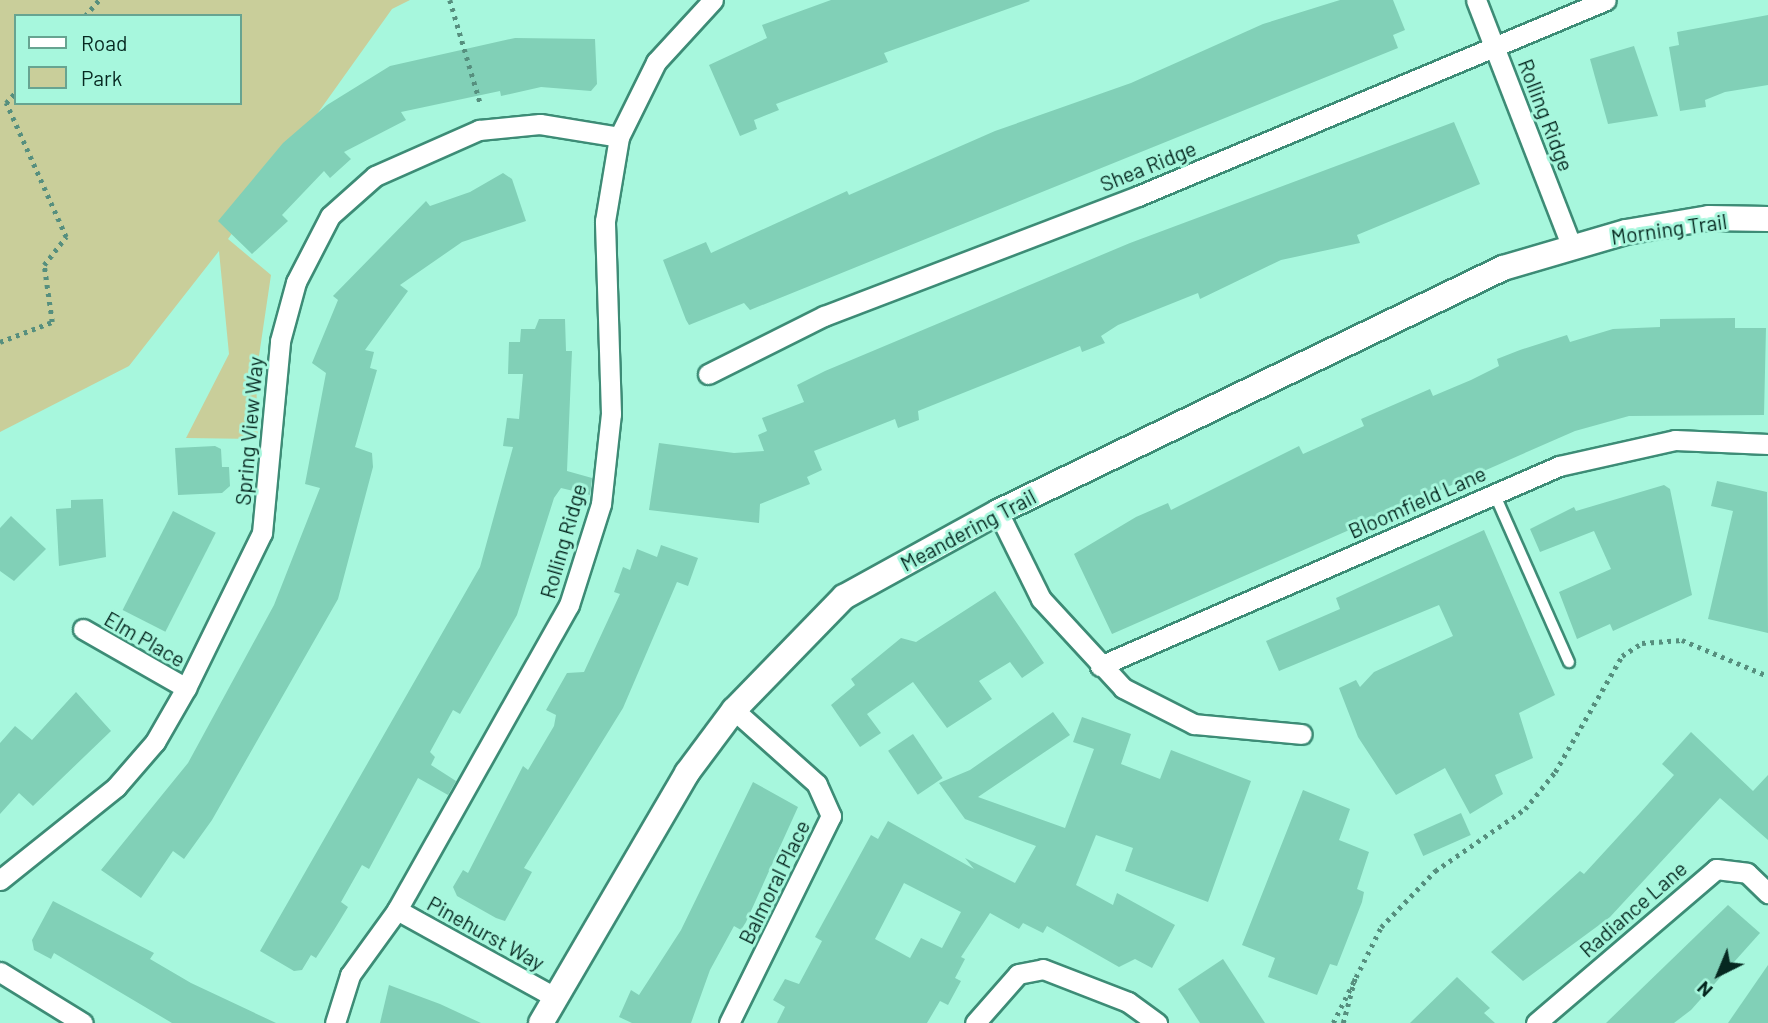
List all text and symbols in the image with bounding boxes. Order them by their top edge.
legend [14,14,242,105]
text: Road [81,30,127,55]
street label: Rolling Ridge [1513,55,1579,175]
text: Park [81,65,122,90]
street label: Shea Ridge [1096,135,1200,197]
street label: Morning Trail [1609,208,1729,250]
street label: Spring View Way [230,356,268,506]
street label: Bloomfield Lane [1344,460,1490,544]
street label: Rolling Ridge [535,481,591,601]
street label: Meandering Trail [896,484,1040,576]
street label: Elm Place [100,606,190,672]
street label: Balmoral Place [733,816,815,948]
street label: Radiance Lane [1574,856,1692,962]
street label: Pinehurst Way [423,890,549,976]
north arrow [1684,939,1754,1009]
text: N [1692,977,1717,1002]

